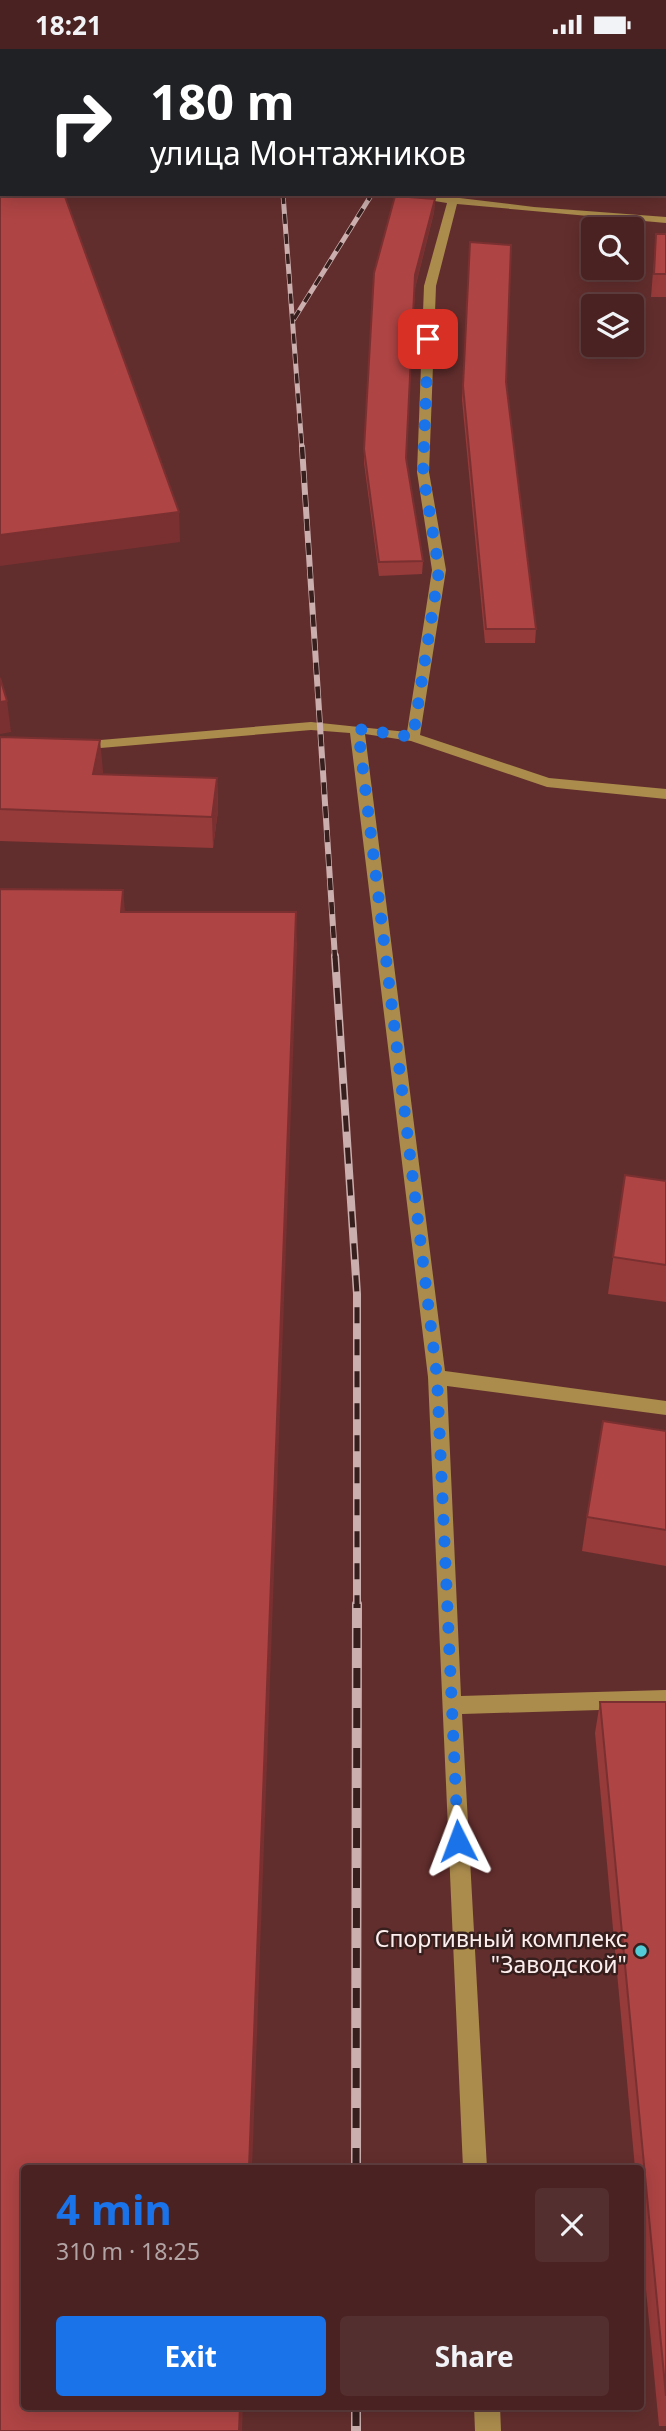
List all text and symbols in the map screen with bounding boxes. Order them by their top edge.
text: 18:21 [35,7,102,43]
text: 180 m [150,68,295,134]
icon: right [35,77,126,168]
text: улица Монтажников [150,131,466,174]
map controls [581,217,644,357]
button: search [581,217,644,280]
button: layers [581,294,644,357]
pin [398,309,458,369]
icon: arrive [409,320,447,358]
position arrow [421,1804,495,1878]
place label: Спортивный комплекс "Заводской" [375,1922,627,1980]
marker: Спортивный комплекс "Заводской" [633,1943,649,1959]
text: 4 min [56,2180,172,2237]
button: close [535,2188,609,2262]
text: 310 m · 18:25 [56,2235,200,2267]
button: Exit [56,2316,326,2396]
button: Share [340,2316,609,2396]

